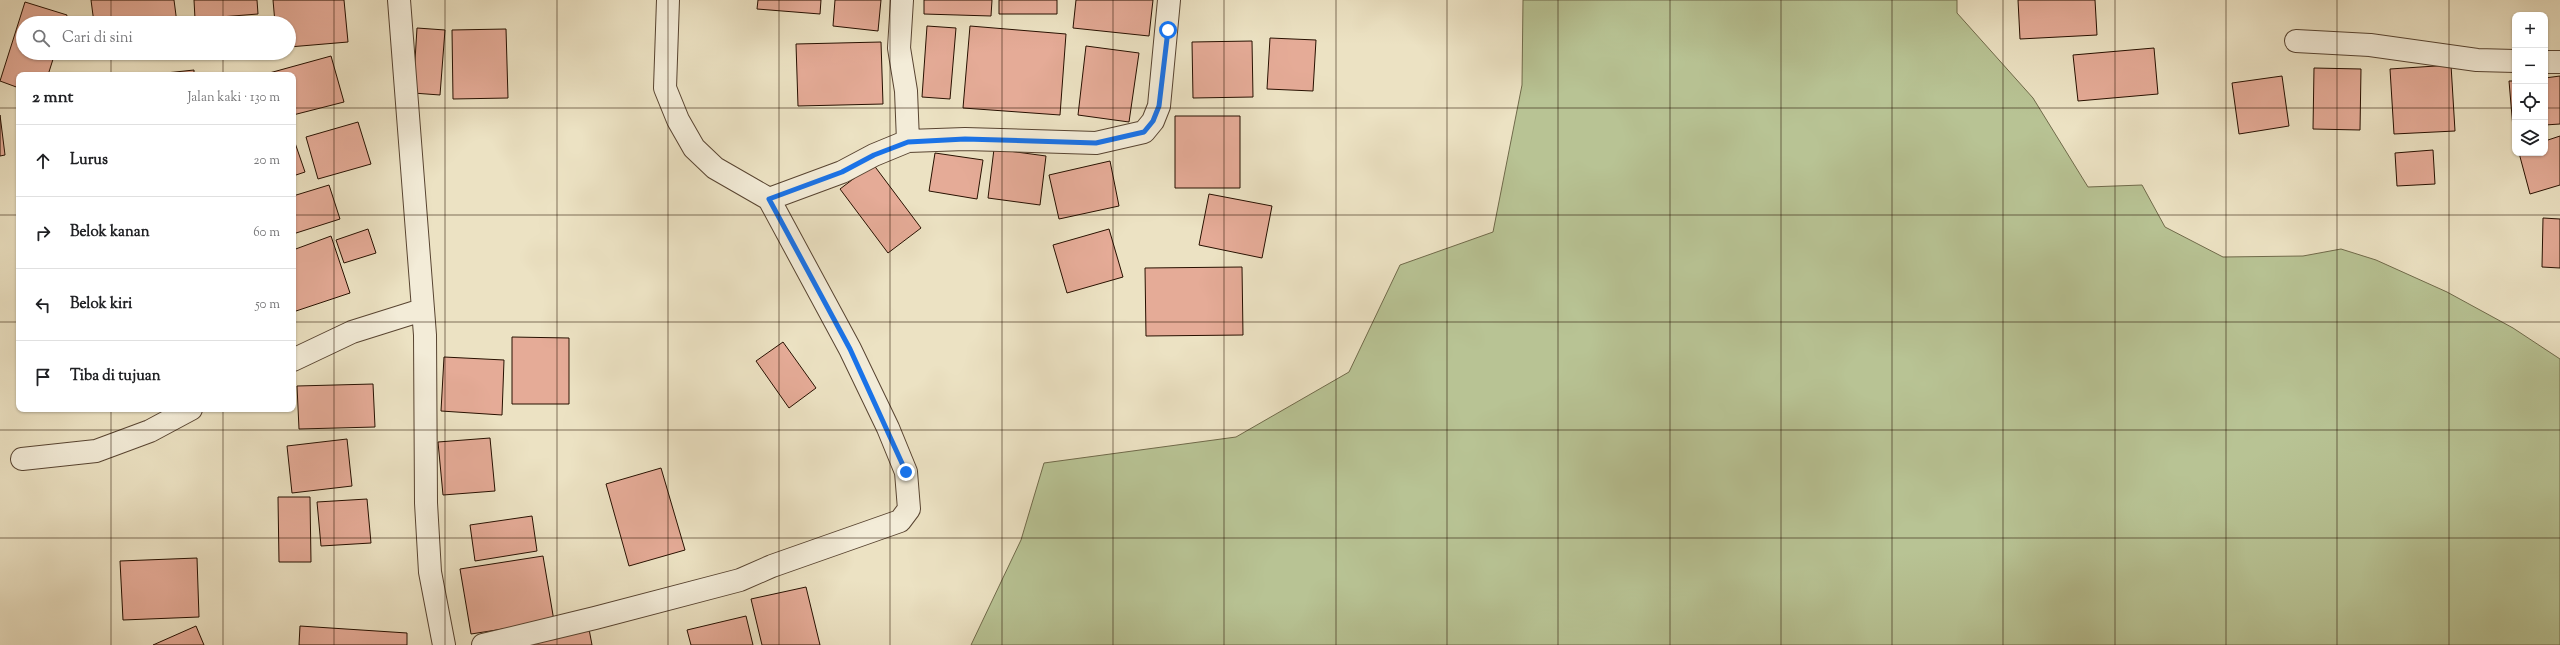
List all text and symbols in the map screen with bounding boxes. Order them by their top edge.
map controls [2512,12,2548,156]
button: + [2512,12,2548,48]
search box [16,16,296,60]
route start [1159,21,1177,39]
icon: search [30,27,52,49]
text: Cari di sini [62,28,133,49]
button: − [2512,48,2548,84]
button: locate [2512,84,2548,120]
text: 2 mnt [32,86,73,110]
text: Jalan kaki · 130 m [188,89,280,107]
button: layers [2512,120,2548,156]
icon: ahead [32,150,54,172]
text: Lurus [70,150,108,171]
text: 20 m [254,152,280,170]
icon: right [32,222,54,244]
text: Belok kanan [70,222,150,243]
text: 60 m [253,224,280,242]
icon: left [32,294,54,316]
text: Belok kiri [70,294,132,315]
text: 50 m [255,296,280,314]
icon: arrive [32,366,54,388]
text: Tiba di tujuan [70,366,161,387]
route end [897,463,915,481]

